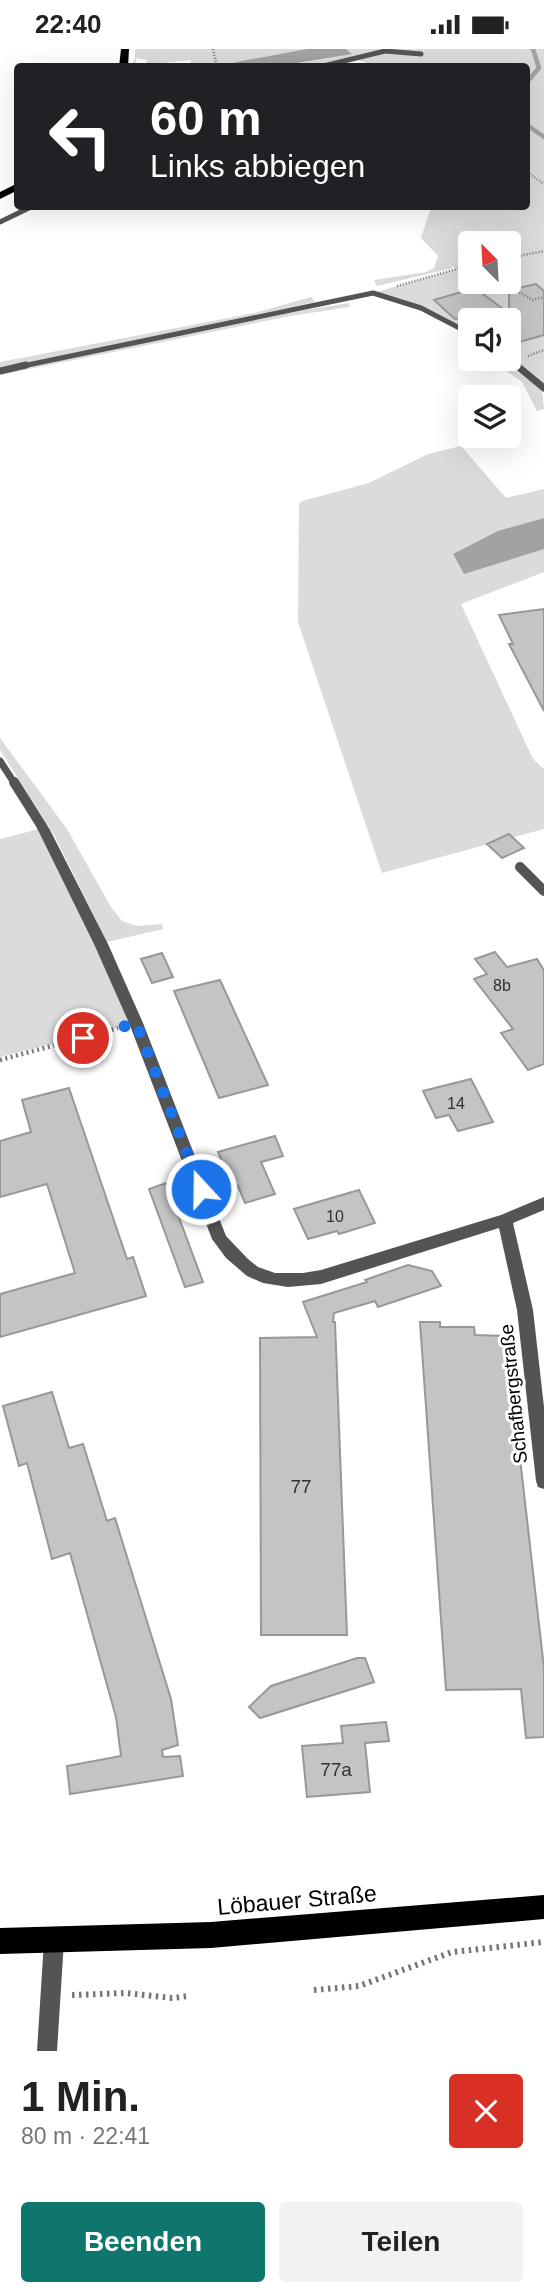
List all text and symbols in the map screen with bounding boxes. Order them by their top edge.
text: 22:40 [35,9,102,39]
icon: left [35,91,126,182]
text: 60 m [150,91,262,145]
text: Links abbiegen [150,148,365,184]
north arrow [458,231,522,294]
map controls [458,231,521,448]
button: sound [458,308,521,371]
button: layers [458,385,521,448]
house number: 8b [493,977,511,994]
pin [53,1008,113,1068]
icon: arrive [64,1019,102,1057]
house number: 14 [447,1095,465,1112]
position arrow [164,1152,238,1226]
house number: 10 [326,1208,344,1225]
street label: Schafbergstraße [496,1323,531,1465]
house number: 77 [290,1476,312,1497]
house number: 77a [320,1759,352,1780]
street label: Löbauer Straße [216,1880,378,1920]
text: 1 Min. [21,2073,140,2120]
button: close [449,2074,523,2148]
text: 80 m · 22:41 [21,2123,150,2149]
button: Beenden [21,2202,265,2282]
button: Teilen [279,2202,523,2282]

